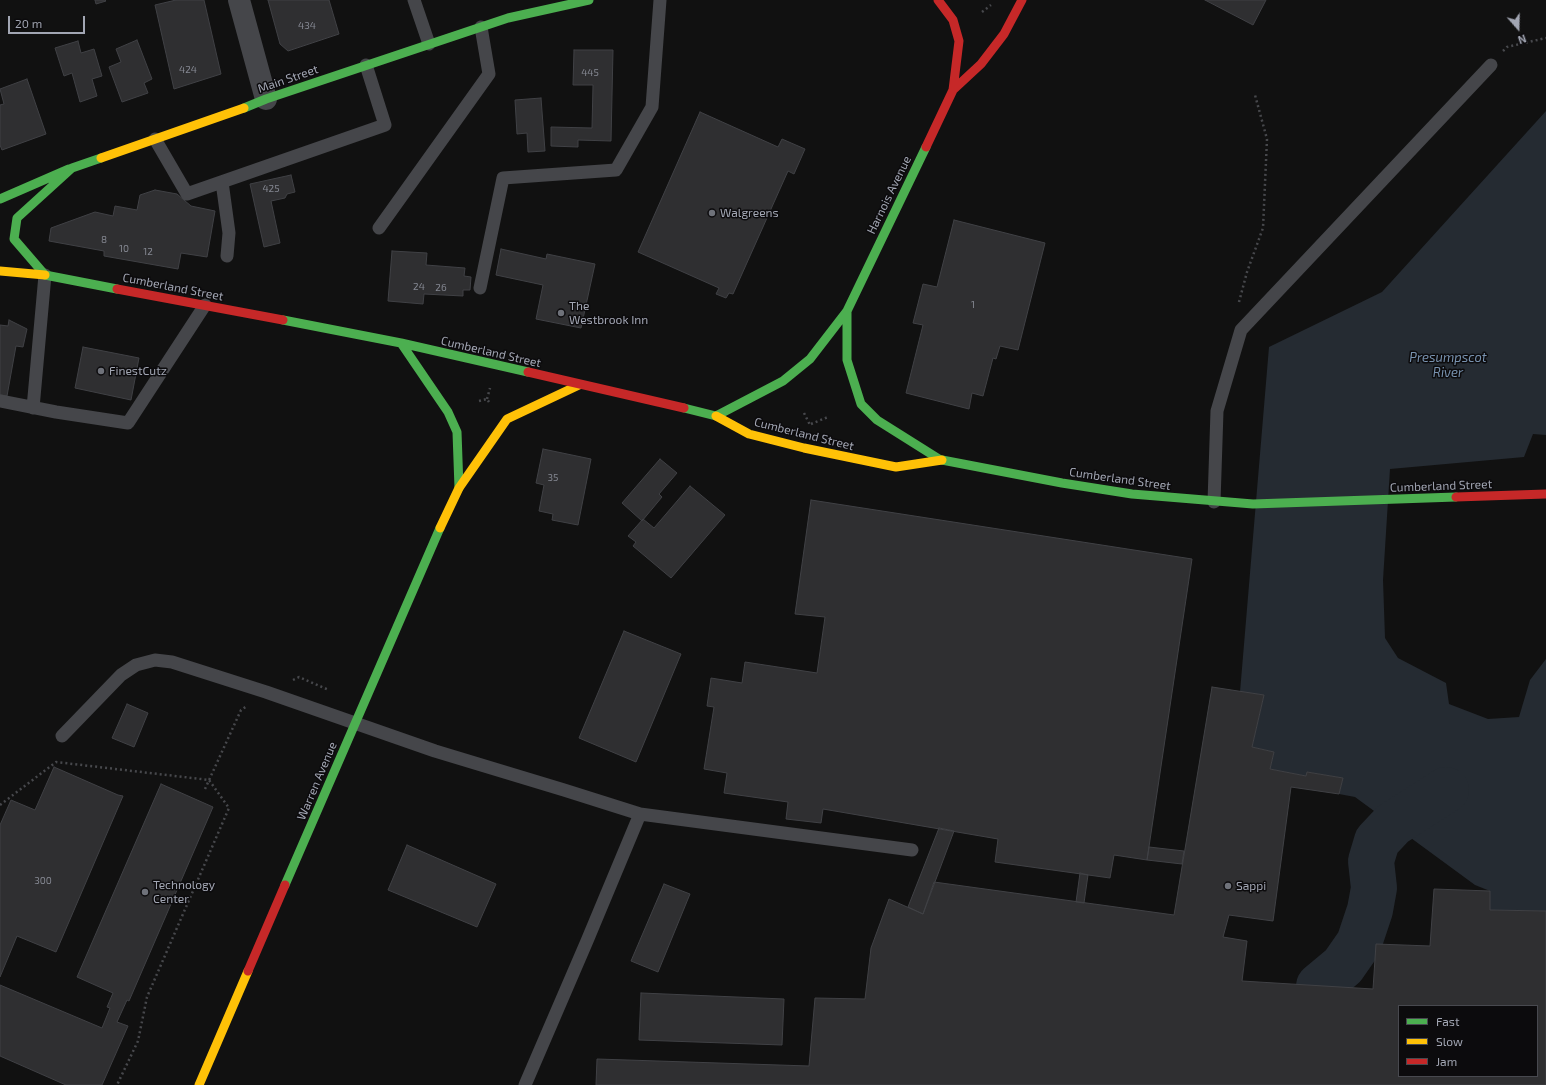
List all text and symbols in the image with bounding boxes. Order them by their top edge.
scale bar [10,8,87,34]
north arrow [1498,8,1538,48]
text: 20 m [15,16,42,30]
house number: 434 [298,20,316,32]
text: N [1516,32,1528,47]
street label: Main Street [256,62,320,96]
house number: 424 [179,64,197,76]
house number: 445 [581,67,599,79]
street label: Harnois Avenue [864,154,914,236]
house number: 425 [262,183,280,195]
place label: Walgreens [720,206,779,220]
marker: Walgreens [707,208,717,218]
house number: 8 [101,234,107,246]
house number: 10 [119,243,129,255]
house number: 12 [143,246,153,258]
street label: Cumberland Street [121,270,225,304]
house number: 24 [413,281,425,293]
house number: 26 [435,282,447,294]
place label: The Westbrook Inn [569,299,648,327]
house number: 1 [971,299,975,311]
marker: The Westbrook Inn [556,308,566,318]
street label: Cumberland Street [440,333,542,371]
water label: Presumpscot River [1409,350,1487,381]
place label: FinestCutz [109,364,167,378]
marker: FinestCutz [96,366,106,376]
street label: Cumberland Street [753,415,855,453]
street label: Cumberland Street [1068,465,1172,493]
house number: 35 [548,472,558,484]
street label: Cumberland Street [1390,477,1492,495]
street label: Warren Avenue [294,740,340,822]
house number: 300 [34,875,52,887]
place label: Technology Center [153,878,215,906]
place label: Sappi [1236,879,1266,893]
marker: Sappi [1223,881,1233,891]
marker: Technology Center [140,887,150,897]
legend [1398,1005,1538,1077]
text: Fast [1436,1014,1459,1028]
text: Slow [1436,1034,1463,1048]
text: Jam [1436,1054,1457,1068]

